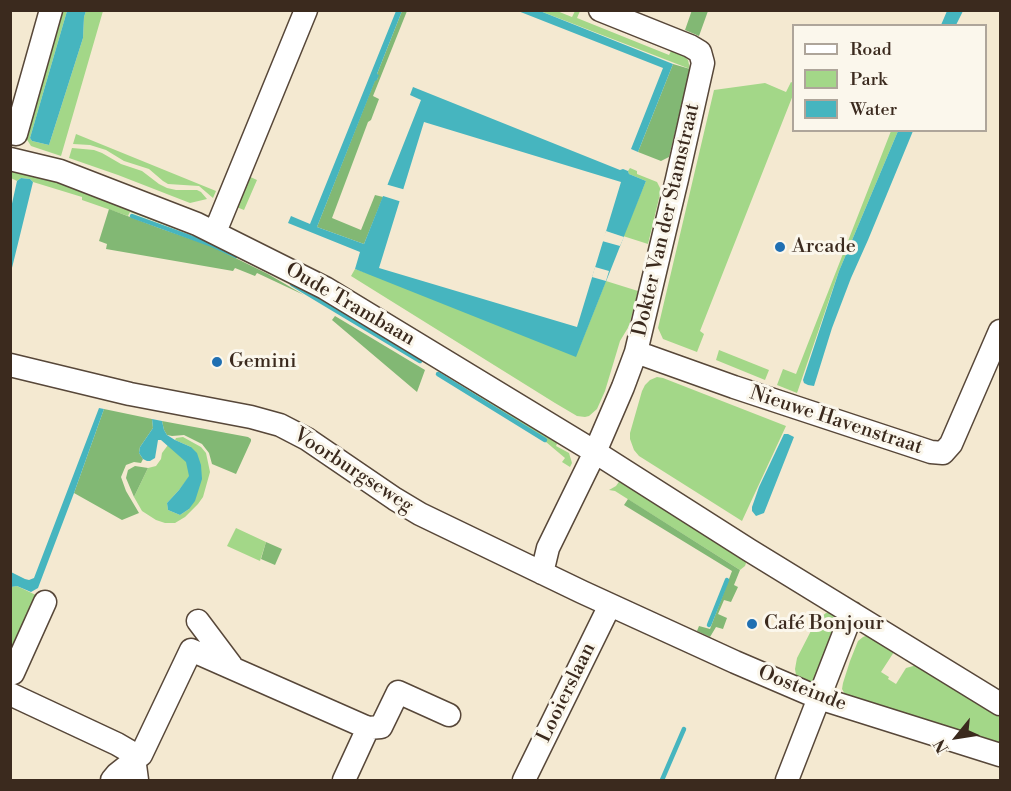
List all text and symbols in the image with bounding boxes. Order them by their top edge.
legend [792,24,987,132]
text: Road [850,38,892,61]
text: Park [850,68,887,91]
text: Water [850,98,897,121]
street label: Dokter Van der Stamstraat [628,101,706,339]
place label: Arcade [792,235,856,259]
marker: Arcade [773,240,787,254]
street label: Oude Trambaan [281,258,419,352]
place label: Gemini [229,350,296,374]
marker: Gemini [210,355,224,369]
street label: Nieuwe Havenstraat [747,382,925,460]
street label: Voorburgseweg [289,423,417,519]
place label: Café Bonjour [764,612,884,636]
marker: Café Bonjour [745,617,759,631]
street label: Looierslaan [533,639,601,747]
street label: Oosteinde [754,661,850,717]
north arrow [927,707,987,767]
text: N [930,736,953,756]

